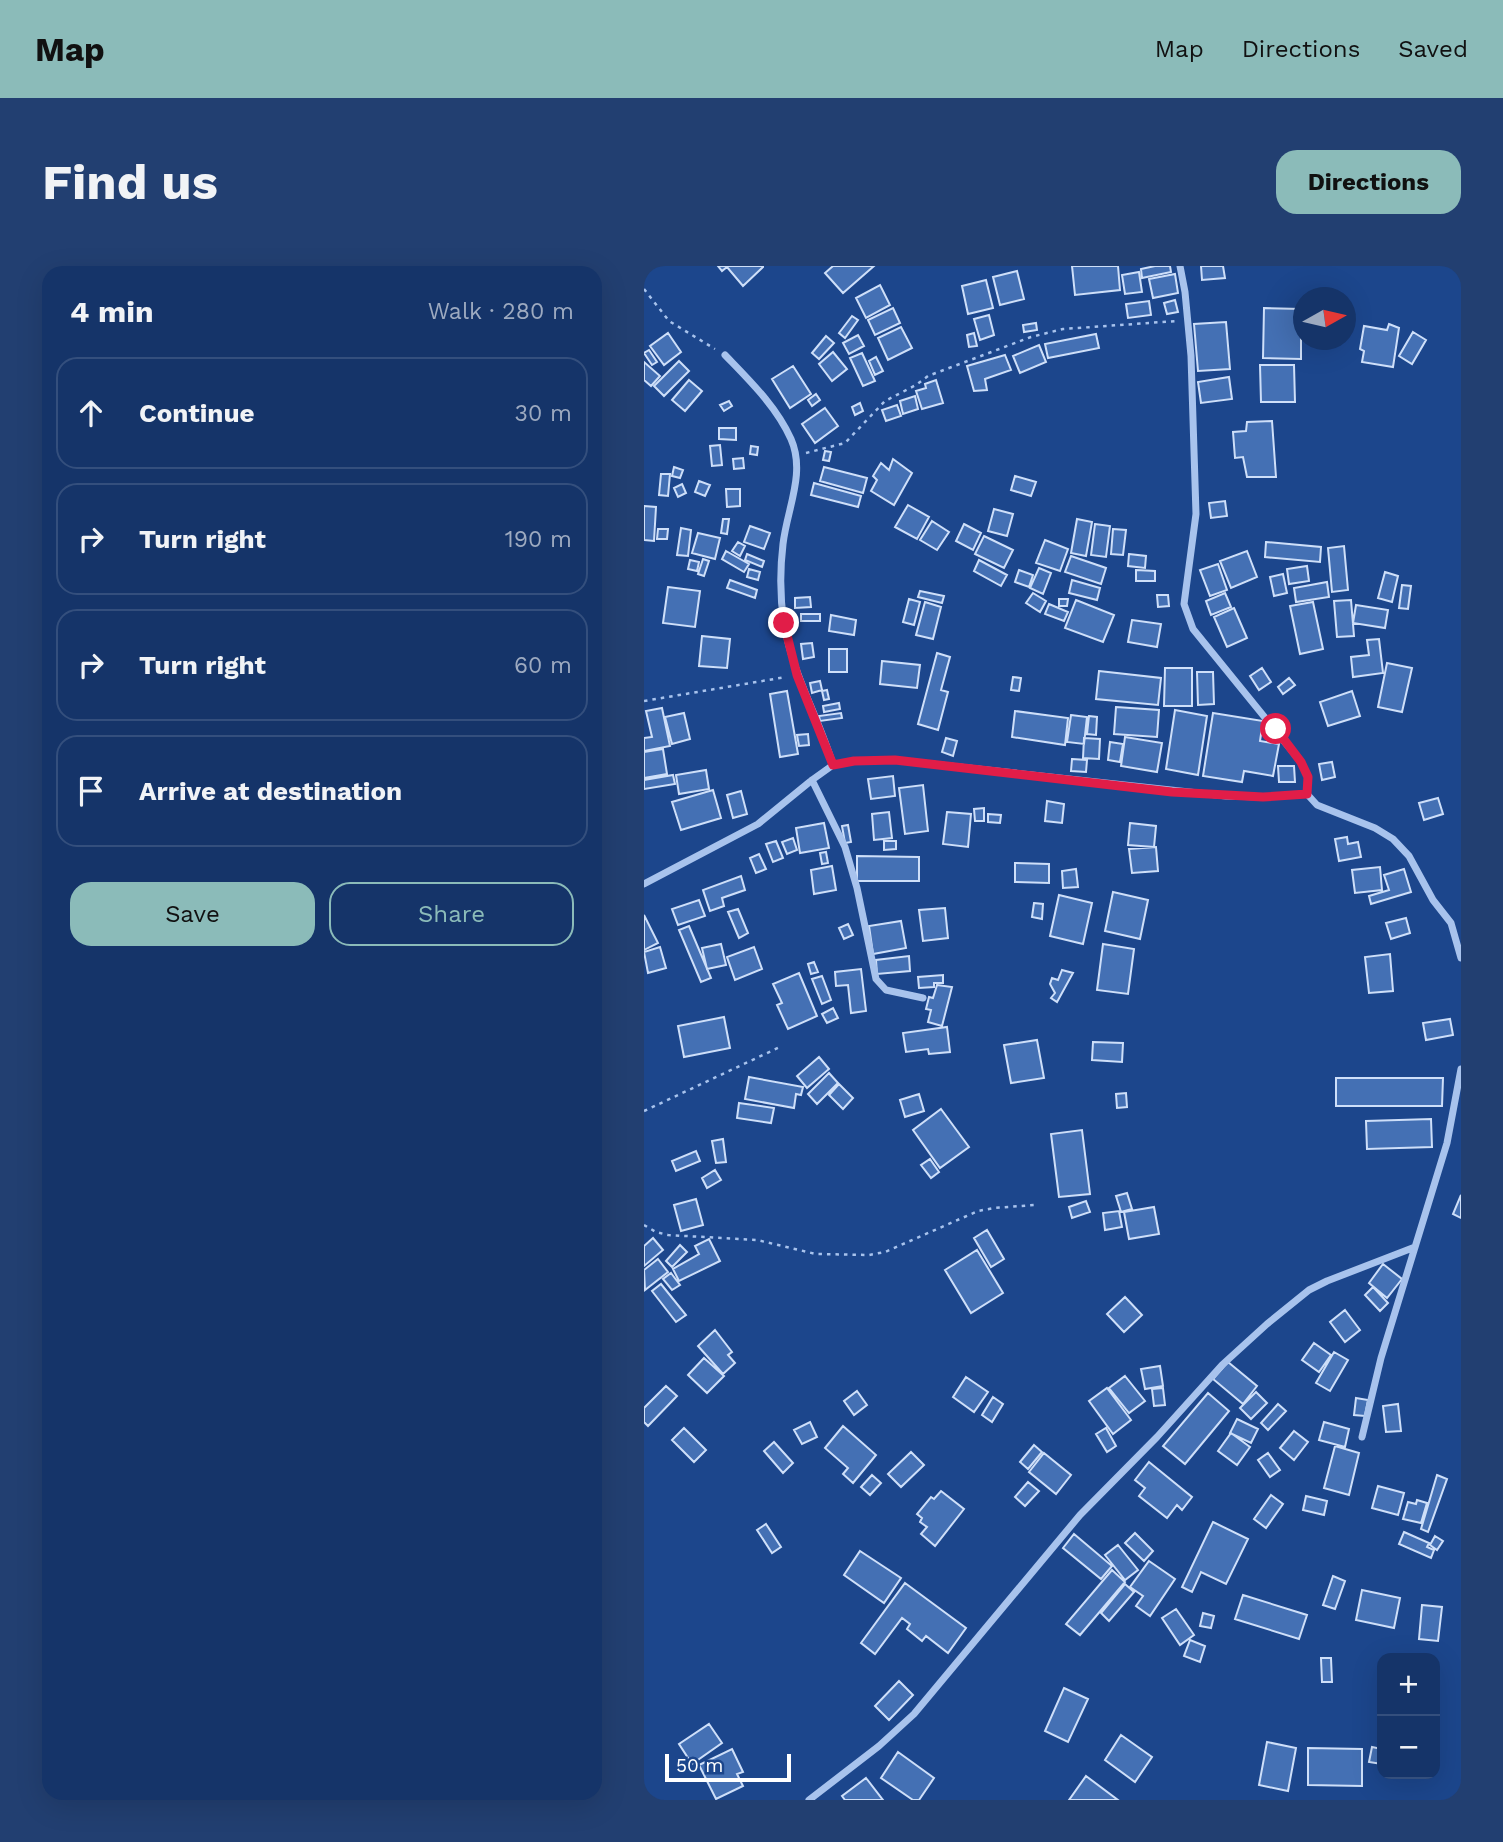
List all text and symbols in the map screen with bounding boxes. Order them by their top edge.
text: Map [35,30,105,69]
text: Map [1155,35,1204,63]
text: Directions [1242,35,1360,63]
text: Saved [1398,35,1468,63]
button: Directions [1276,150,1461,214]
text: Find us [42,153,218,211]
north arrow [1293,287,1356,350]
text: 4 min [70,294,154,329]
text: Walk · 280 m [428,298,574,325]
icon: ahead [72,394,110,432]
text: Continue [139,398,255,428]
text: 30 m [515,400,572,427]
icon: right [72,520,110,558]
text: Turn right [139,524,266,554]
text: 190 m [505,526,572,553]
route end [768,607,799,638]
icon: right [72,646,110,684]
text: Turn right [139,650,266,680]
text: 60 m [514,652,572,679]
route start [1260,713,1291,744]
icon: arrive [72,772,110,810]
text: Arrive at destination [139,776,402,806]
button: Save [70,882,315,946]
button: Share [329,882,574,946]
map controls [1377,1653,1440,1779]
button: + [1377,1653,1440,1716]
button: − [1377,1716,1440,1779]
scale bar [665,1751,791,1783]
text: 50 m [676,1754,723,1777]

